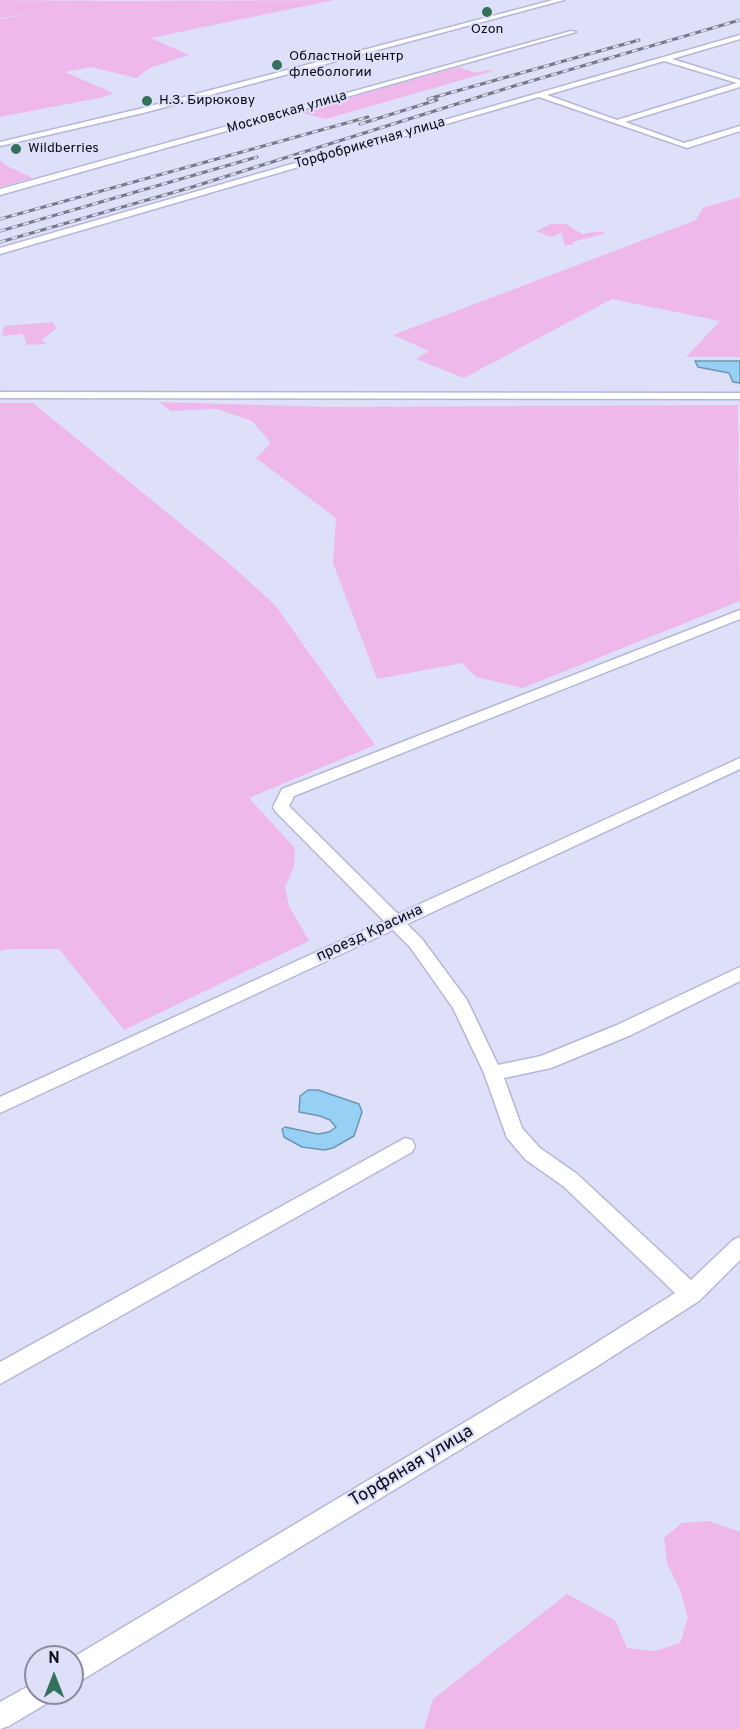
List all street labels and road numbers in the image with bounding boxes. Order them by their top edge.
street label: Московская улица [225,88,349,138]
street label: Торфобрикетная улица [293,114,447,174]
street label: проезд Красина [314,901,426,967]
street label: Торфяная улица [346,1422,478,1512]

